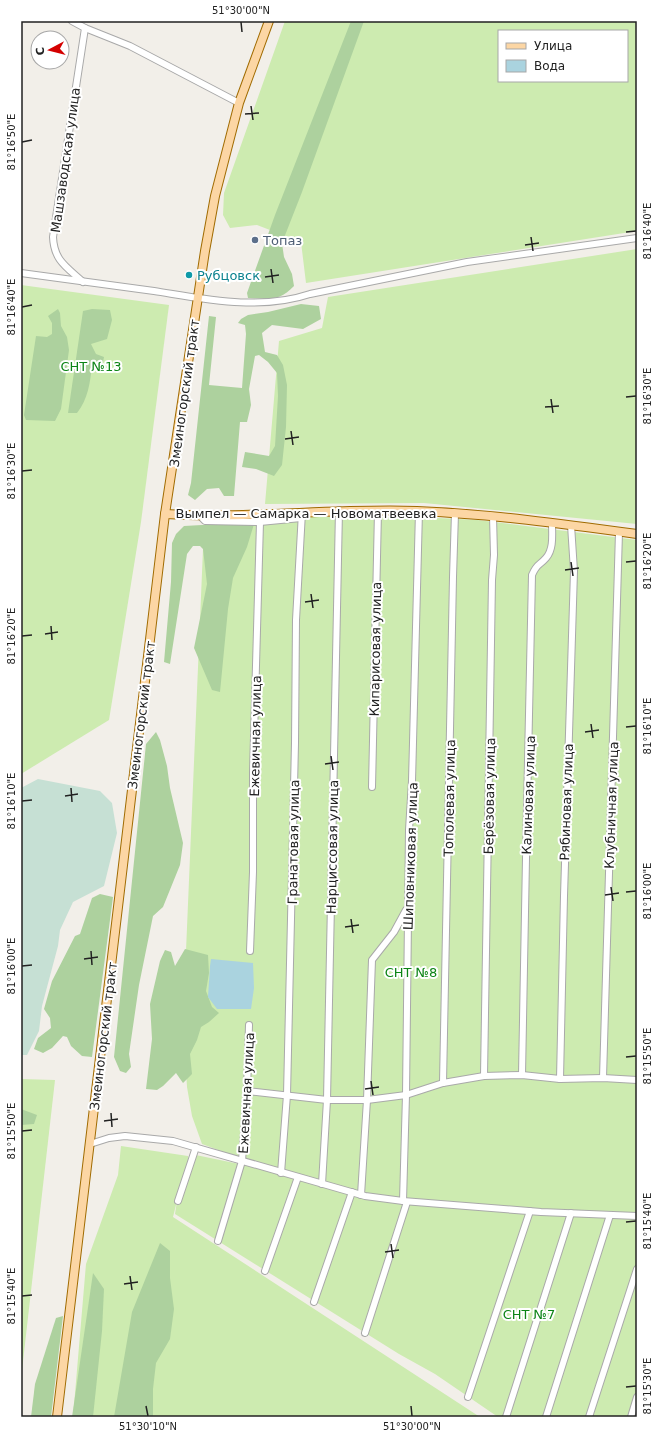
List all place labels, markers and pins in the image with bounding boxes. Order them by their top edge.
place label: Топаз [262,233,302,248]
marker: Топаз [250,235,260,245]
place label: Рубцовск [197,268,260,283]
marker: Рубцовск [184,270,194,280]

